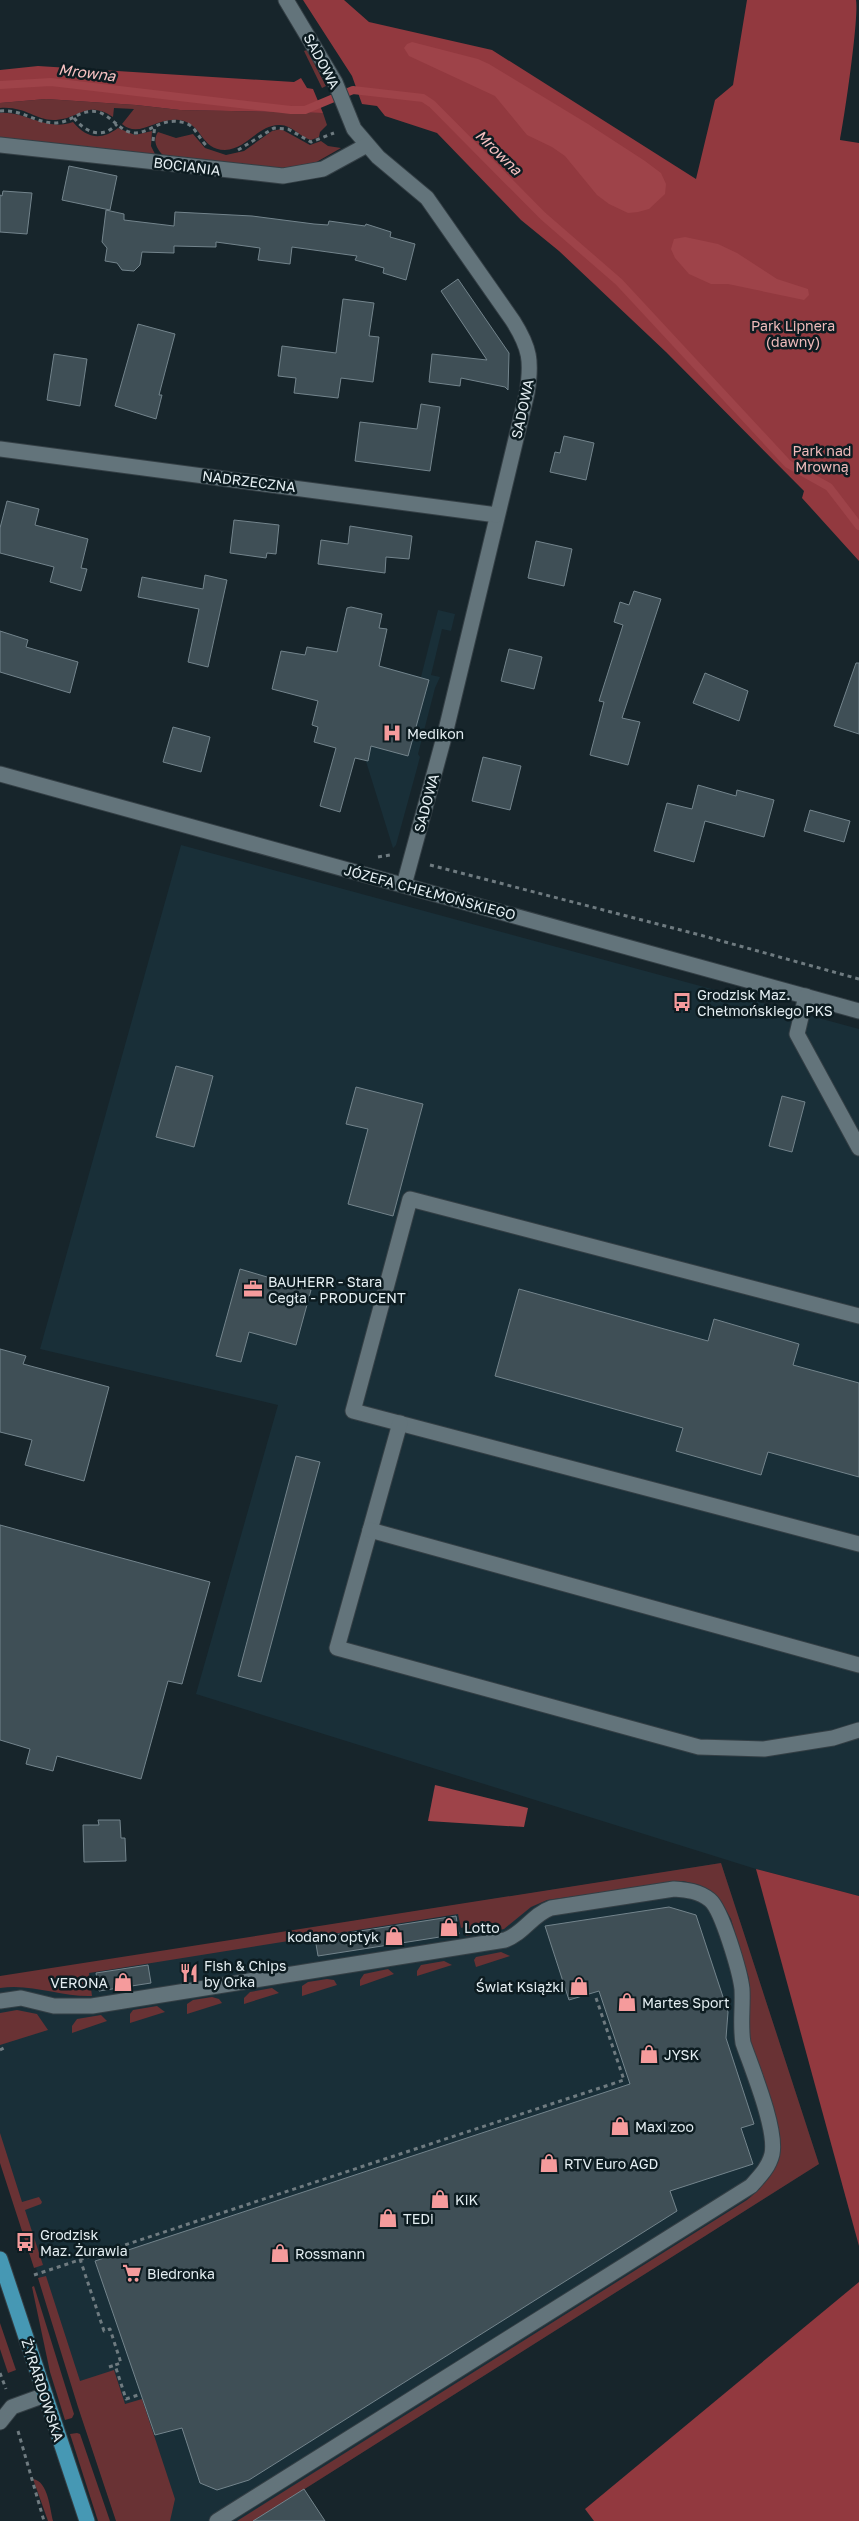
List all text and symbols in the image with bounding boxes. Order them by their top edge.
street label: SADOWA [300,30,344,92]
water label: Mrowna [57,60,117,84]
water label: Mrowna [472,126,526,179]
street label: BOCIANIA [153,153,222,179]
park label: Park Lipnera (dawny) [751,317,835,350]
street label: SADOWA [507,377,537,440]
park label: Park nad Mrowną [793,442,851,475]
street label: NADRZECZNA [201,467,297,495]
hospital icon: Medikon [381,722,403,744]
place label: Medikon [407,725,464,742]
street label: SADOWA [410,771,442,834]
street label: JÓZEFA CHEŁMOŃSKIEGO [342,861,518,923]
place label: Grodzisk Maz. Chełmońskiego PKS [697,986,833,1019]
bus stop icon: Grodzisk Maz. Chełmońskiego PKS [671,991,693,1013]
place label: BAUHERR - Stara Cegła - PRODUCENT [268,1273,406,1306]
office icon: BAUHERR - Stara Cegła - PRODUCENT [242,1278,264,1300]
shop icon: Lotto [438,1916,460,1938]
place label: Lotto [464,1919,500,1936]
shop icon: kodano optyk [383,1925,405,1947]
place label: kodano optyk [287,1928,379,1945]
place label: Fish & Chips by Orka [204,1957,286,1990]
restaurant icon: Fish & Chips by Orka [178,1962,200,1984]
shop icon: VERONA [112,1971,134,1993]
place label: VERONA [50,1974,109,1991]
shop icon: Świat Książki [568,1975,590,1997]
place label: Świat Książki [476,1978,564,1995]
shop icon: Martes Sport [616,1991,638,2013]
place label: Martes Sport [642,1994,730,2011]
shop icon: JYSK [638,2043,660,2065]
place label: JYSK [664,2046,699,2063]
shop icon: Maxi zoo [609,2115,631,2137]
place label: Maxi zoo [635,2118,694,2135]
shop icon: RTV Euro AGD [538,2152,560,2174]
place label: RTV Euro AGD [564,2155,658,2172]
shop icon: KiK [429,2188,451,2210]
place label: KiK [455,2191,478,2208]
shop icon: TEDi [377,2207,399,2229]
place label: TEDi [403,2210,434,2227]
place label: Grodzisk Maz. Żurawia [40,2226,128,2259]
bus stop icon: Grodzisk Maz. Żurawia [14,2231,36,2253]
shop icon: Rossmann [269,2242,291,2264]
place label: Rossmann [295,2245,365,2262]
supermarket icon: Biedronka [121,2262,143,2284]
place label: Biedronka [147,2265,215,2282]
street label: ŻYRARDOWSKA [18,2336,68,2444]

